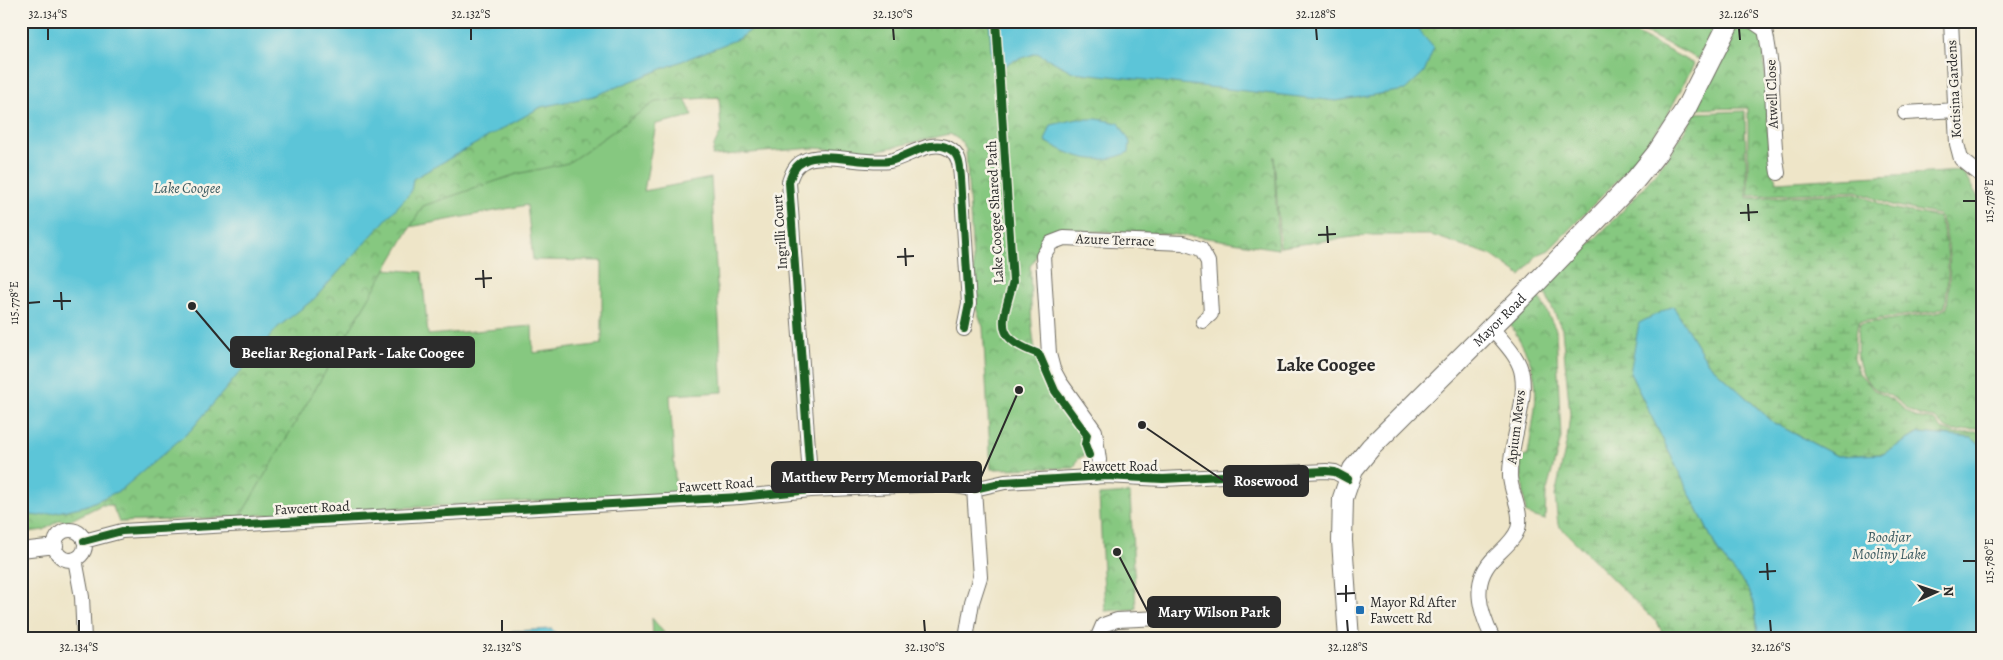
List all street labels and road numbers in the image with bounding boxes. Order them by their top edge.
street label: Kotisina Gardens [1942,39,1966,139]
street label: Atwell Close [1761,59,1783,130]
street label: Lake Coogee Shared Path [982,139,1008,284]
street label: Ingrilli Court [768,193,792,270]
street label: Azure Terrace [1074,229,1155,251]
street label: Mayor Road [1468,289,1530,350]
street label: Apium Mews [1502,389,1530,466]
street label: Fawcett Road [1082,457,1158,476]
street label: Fawcett Road [678,473,755,497]
street label: Fawcett Road [274,497,351,519]

